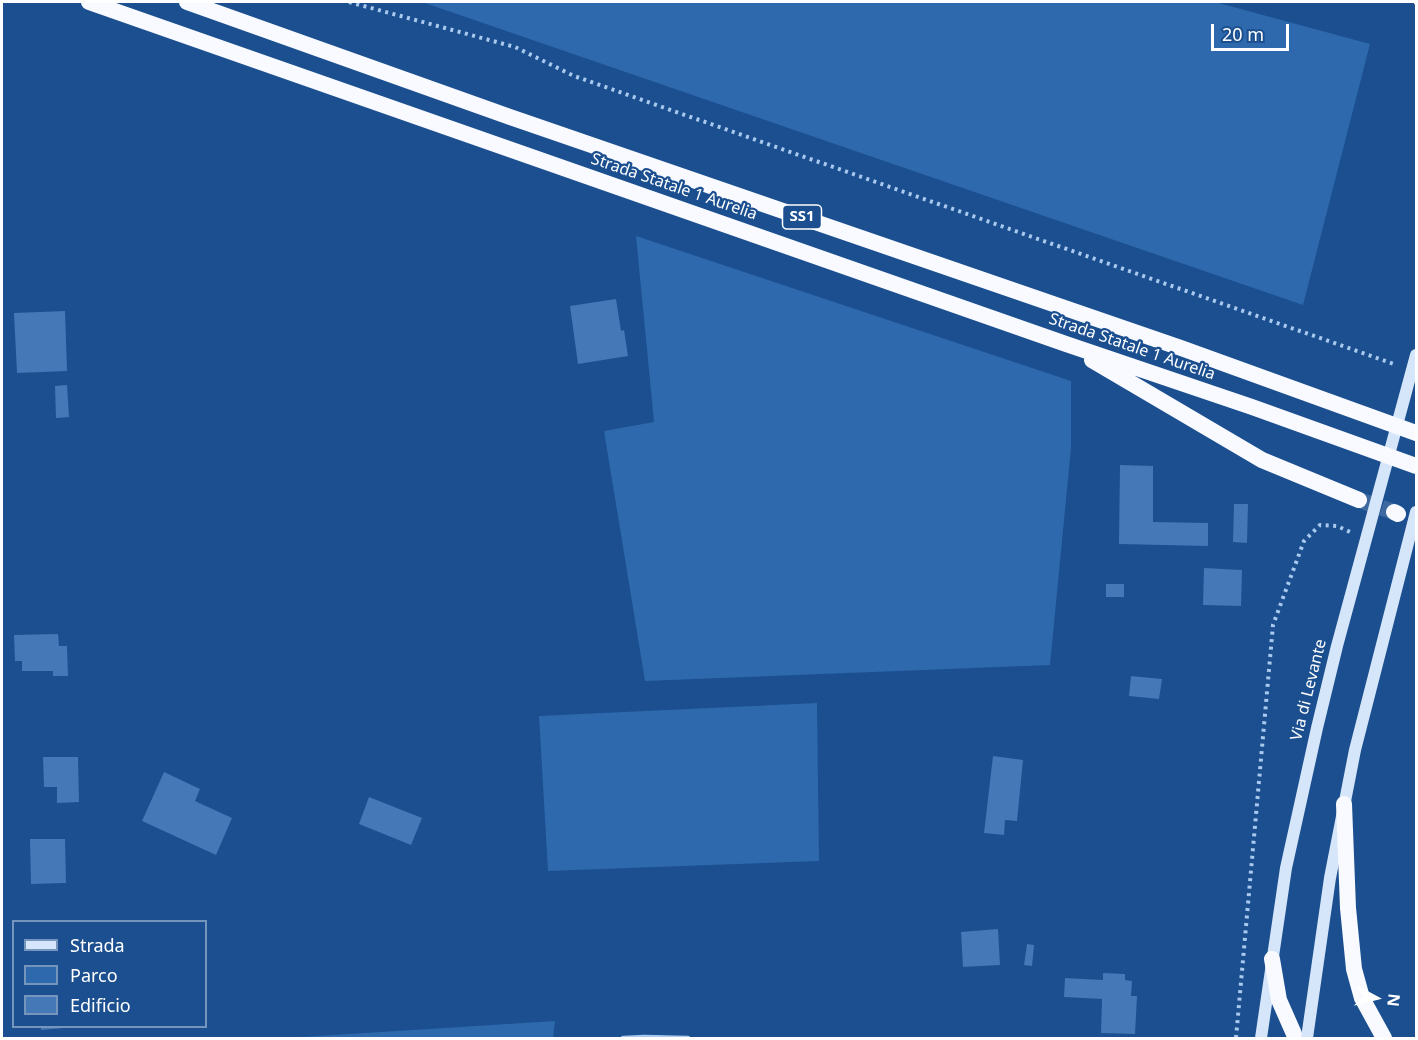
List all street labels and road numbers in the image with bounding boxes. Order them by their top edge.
street label: Strada Statale 1 Aurelia [588,150,760,224]
road number: SS1 [782,205,822,229]
street label: Strada Statale 1 Aurelia [1046,310,1218,384]
street label: Via di Levante [1287,637,1331,743]

